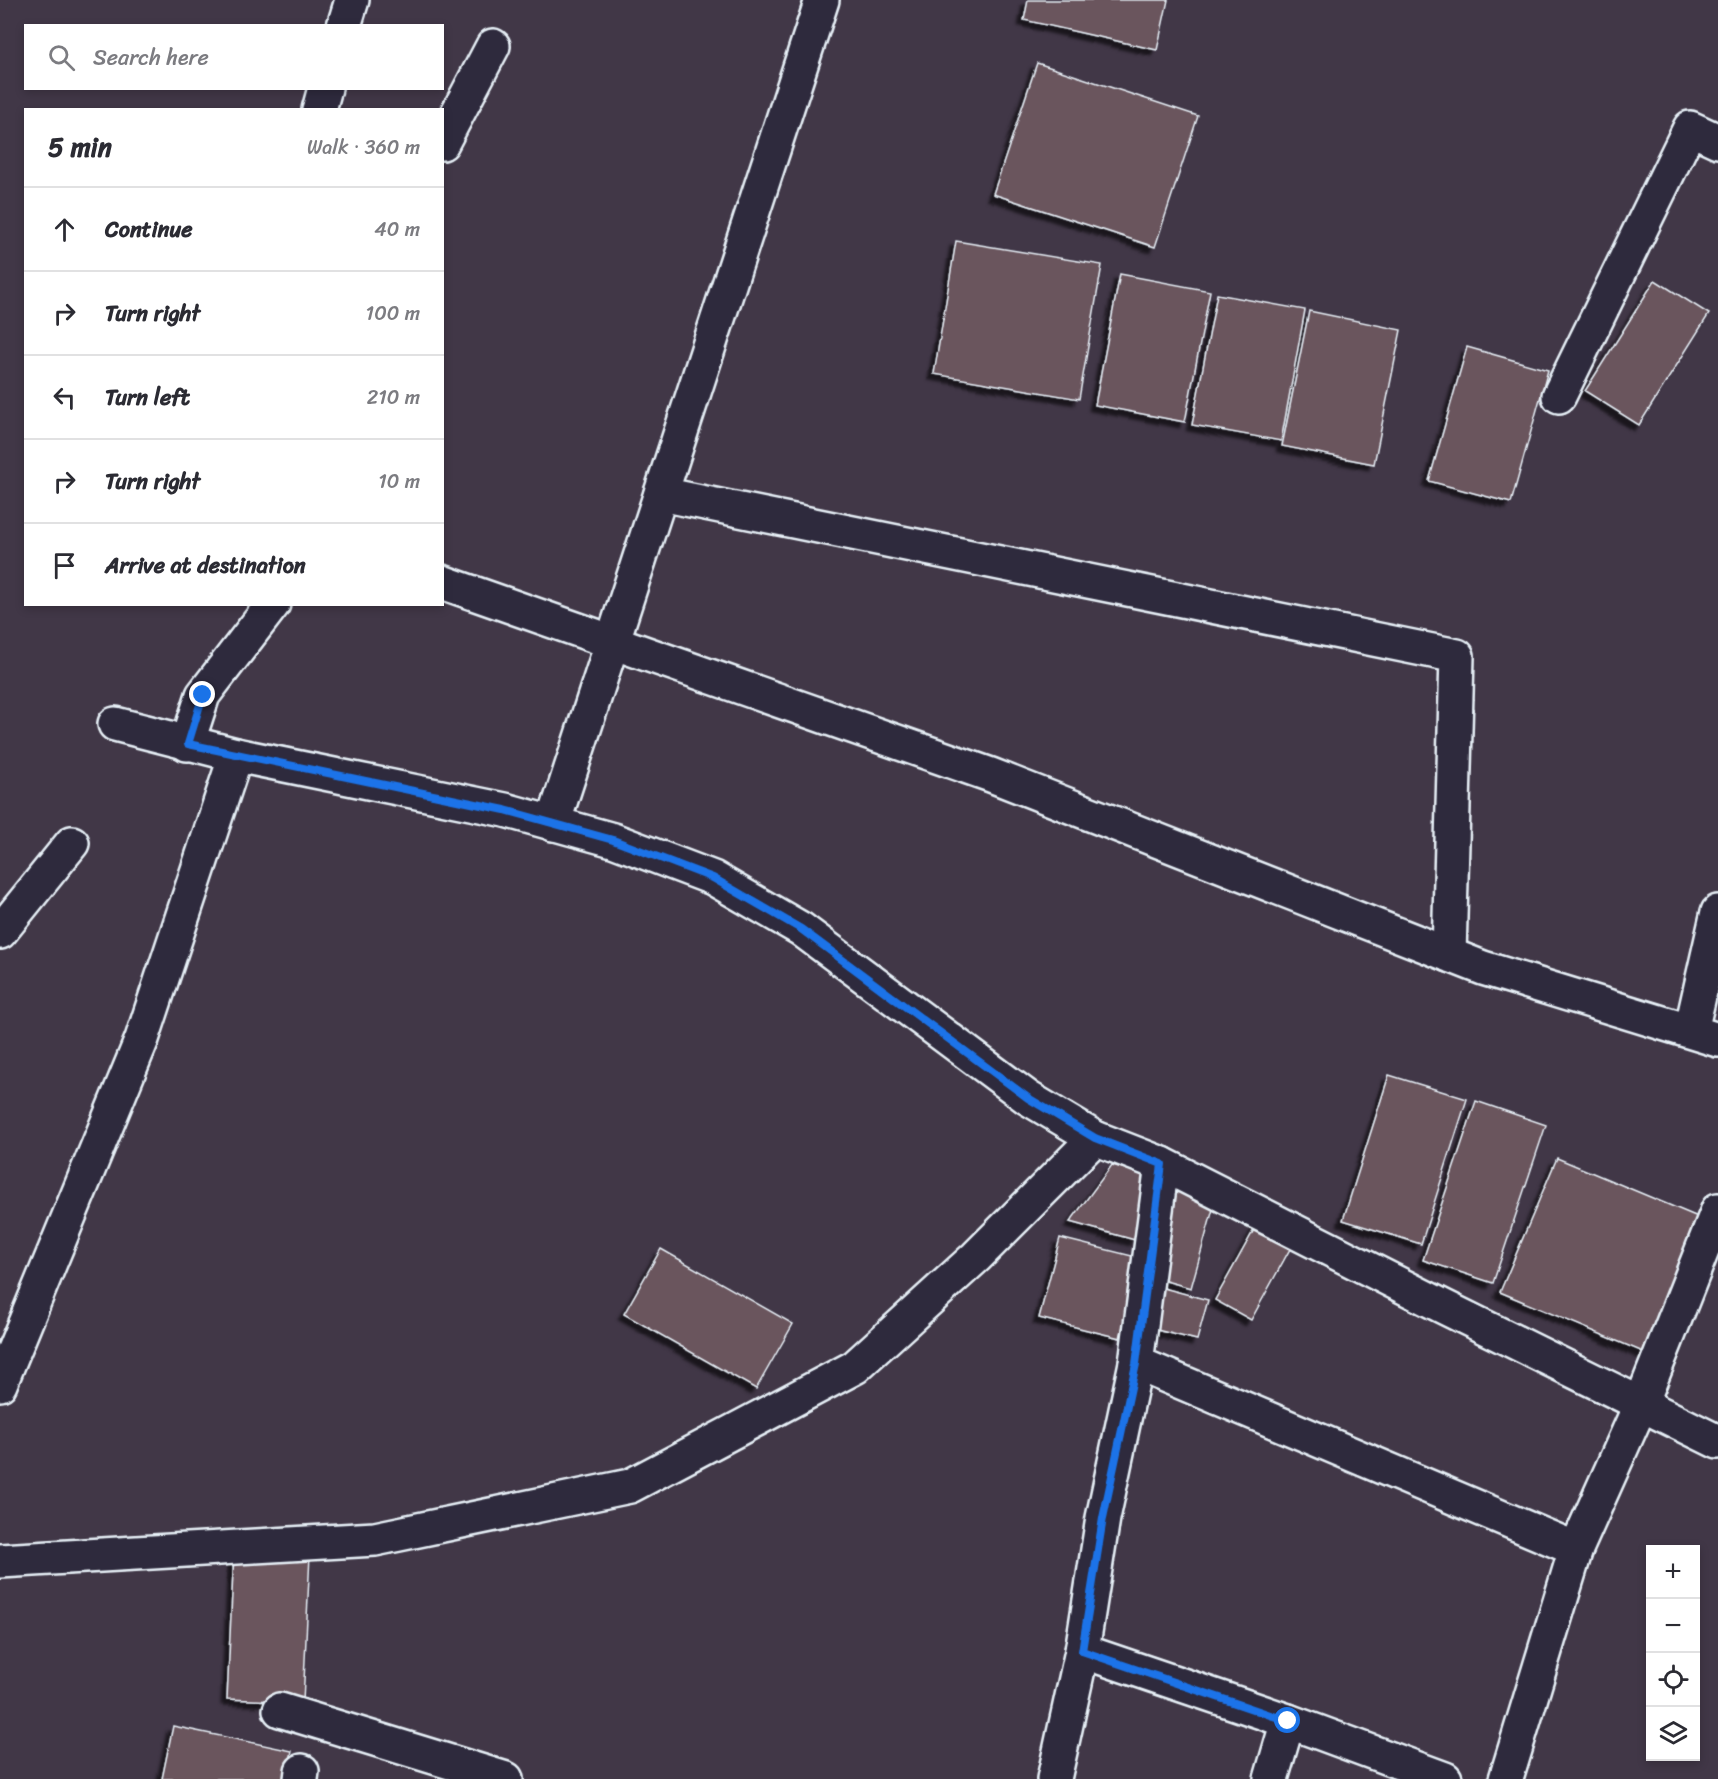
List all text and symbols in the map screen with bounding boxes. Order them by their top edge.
search box [24,24,444,90]
text: Search here [93,38,209,77]
icon: search [45,41,78,74]
text: 5 min [48,124,112,170]
text: Walk · 360 m [307,130,420,165]
text: Continue [105,210,193,249]
text: 40 m [374,212,420,247]
icon: ahead [48,213,81,246]
text: Turn right [105,294,200,333]
text: 100 m [366,296,420,331]
icon: right [48,297,81,330]
text: Turn left [105,378,190,417]
text: 210 m [367,380,420,415]
icon: left [48,381,81,414]
text: Turn right [105,462,200,501]
text: 10 m [378,464,420,499]
icon: right [48,465,81,498]
text: Arrive at destination [105,546,306,585]
icon: arrive [48,549,81,582]
route end [189,681,215,707]
map controls [1646,1545,1700,1761]
button: + [1646,1545,1700,1599]
button: − [1646,1599,1700,1653]
button: locate [1646,1653,1700,1707]
route start [1274,1707,1300,1733]
button: layers [1646,1707,1700,1761]

